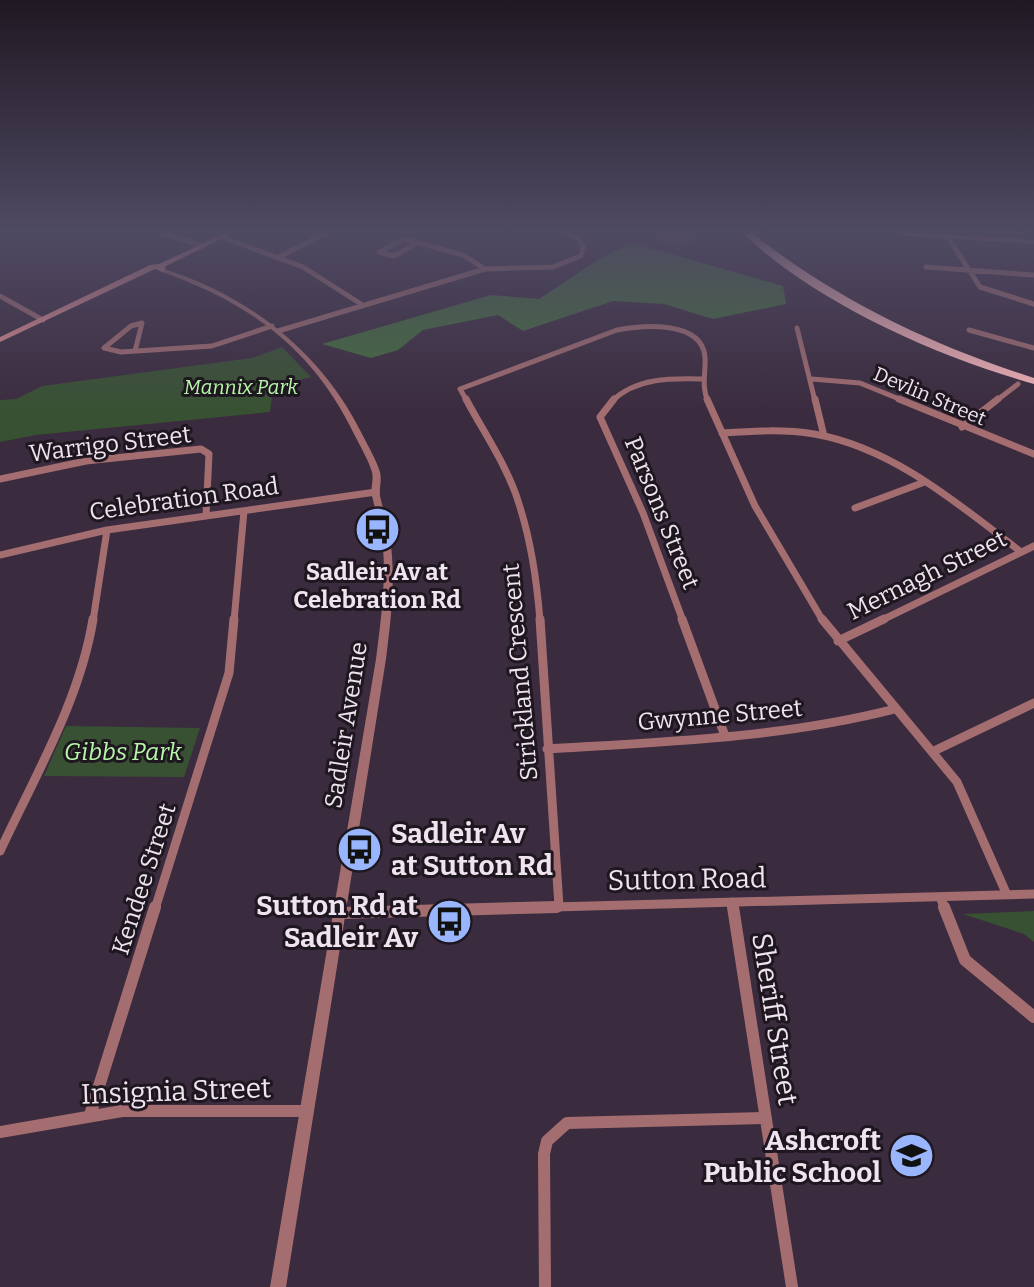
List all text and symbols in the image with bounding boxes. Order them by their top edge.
street label: Devlin Street [870,362,990,430]
park label: Mannix Park [184,375,298,399]
street label: Warrigo Street [27,420,193,468]
street label: Parsons Street [619,433,705,593]
street label: Celebration Road [88,472,280,526]
bus stop icon: Sadleir Av at Celebration Rd [353,506,401,554]
street label: Mernagh Street [843,524,1011,626]
place label: Sadleir Av at Celebration Rd [293,558,461,614]
street label: Strickland Crescent [497,562,543,782]
street label: Sadleir Avenue [319,640,373,810]
street label: Gwynne Street [636,694,804,736]
park label: Gibbs Park [64,738,183,766]
street label: Kendee Street [106,800,182,958]
place label: Sadleir Av at Sutton Rd [391,817,553,882]
bus stop icon: Sadleir Av at Sutton Rd [336,825,384,873]
street label: Sutton Road [607,861,767,897]
place label: Sutton Rd at Sadleir Av [256,889,419,954]
bus stop icon: Sutton Rd at Sadleir Av [425,897,473,945]
street label: Sheriff Street [745,931,805,1107]
street label: Insignia Street [80,1071,272,1111]
place label: Ashcroft Public School [703,1124,881,1189]
school or university icon: Ashcroft Public School [888,1132,936,1180]

